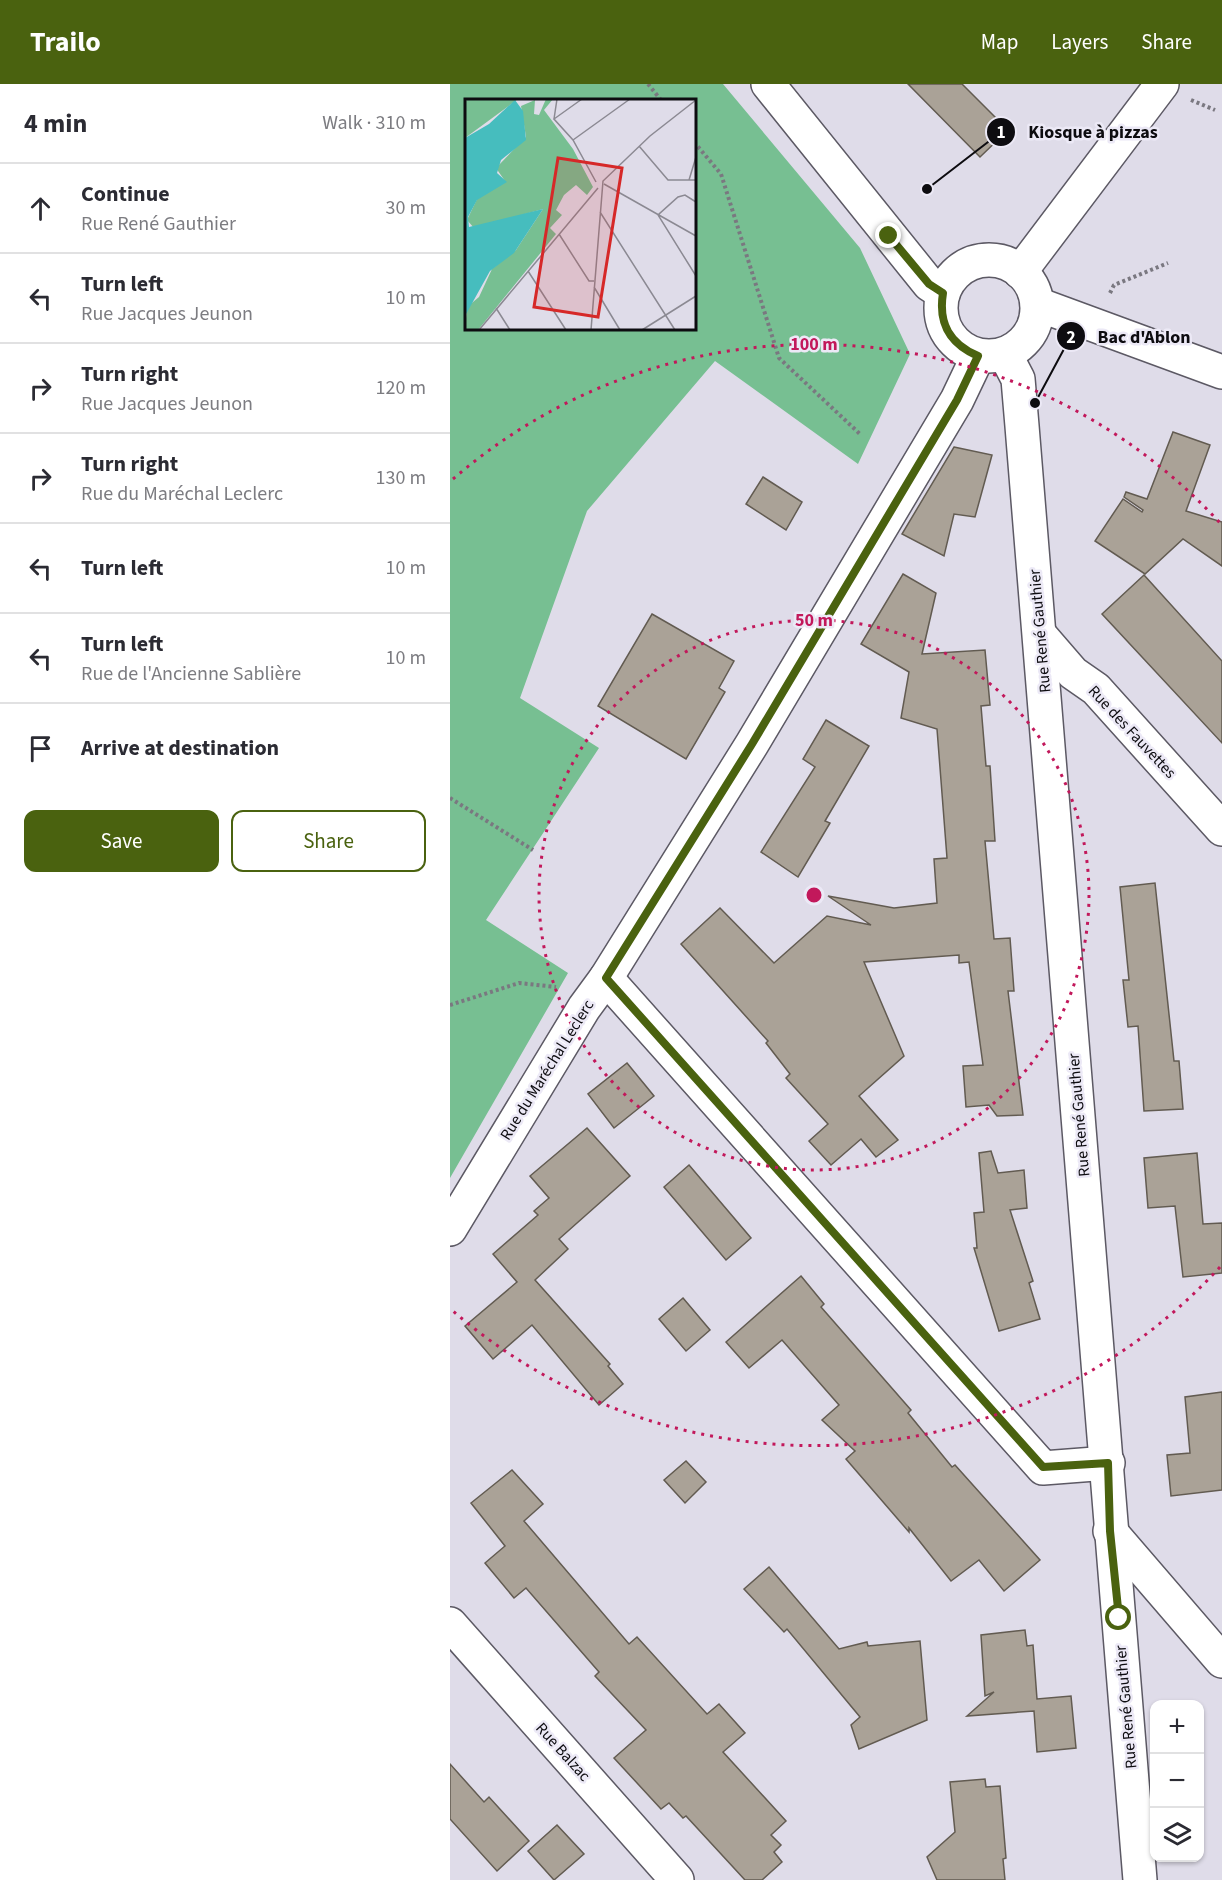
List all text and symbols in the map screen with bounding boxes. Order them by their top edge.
text: Trailo [30,22,101,62]
text: Map [981,27,1018,57]
text: Layers [1051,27,1108,57]
text: Share [1141,27,1192,57]
inset map [465,99,696,330]
text: 4 min [24,105,87,142]
text: Walk · 310 m [322,109,426,137]
callout: Kiosque à pizzas [986,114,1170,150]
text: 1 [996,120,1006,145]
text: Kiosque à pizzas [1028,120,1158,145]
text: Continue [81,178,170,210]
icon: ahead [24,192,57,225]
text: 30 m [386,194,426,222]
text: Rue René Gauthier [81,210,236,238]
route end [875,222,901,248]
text: Turn left [81,268,163,300]
icon: left [24,282,57,315]
text: 10 m [386,284,426,312]
text: Rue Jacques Jeunon [81,300,253,328]
callout: Bac d'Ablon [1056,318,1203,354]
text: 2 [1066,325,1076,350]
text: Bac d'Ablon [1098,325,1190,350]
text: 100 m [790,332,838,357]
text: Turn right [81,358,178,390]
icon: right [24,372,57,405]
text: 120 m [376,374,426,402]
text: Rue Jacques Jeunon [81,390,253,418]
text: Turn right [81,448,178,480]
icon: right [24,462,57,495]
text: 130 m [376,464,426,492]
text: Rue du Maréchal Leclerc [81,480,283,508]
icon: left [24,552,57,585]
text: Turn left [81,552,163,584]
text: 10 m [386,554,426,582]
street label: Rue René Gauthier [1024,568,1056,694]
text: 50 m [795,608,833,633]
text: Turn left [81,628,163,660]
icon: left [24,642,57,675]
text: 10 m [386,644,426,672]
text: Rue de l'Ancienne Sablière [81,660,301,688]
street label: Rue des Fauvettes [1083,681,1181,784]
icon: arrive [24,732,57,765]
text: Arrive at destination [81,732,279,764]
button: Save [24,810,219,872]
button: Share [231,810,426,872]
centre of rings [804,885,824,905]
street label: Rue du Maréchal Leclerc [495,996,599,1144]
street label: Rue René Gauthier [1063,1052,1095,1178]
route start [1105,1604,1131,1630]
street label: Rue René Gauthier [1110,1644,1142,1770]
map controls [1150,1700,1204,1862]
button: + [1150,1700,1204,1754]
street label: Rue Balzac [531,1718,595,1786]
button: − [1150,1754,1204,1808]
button: layers [1150,1808,1204,1862]

